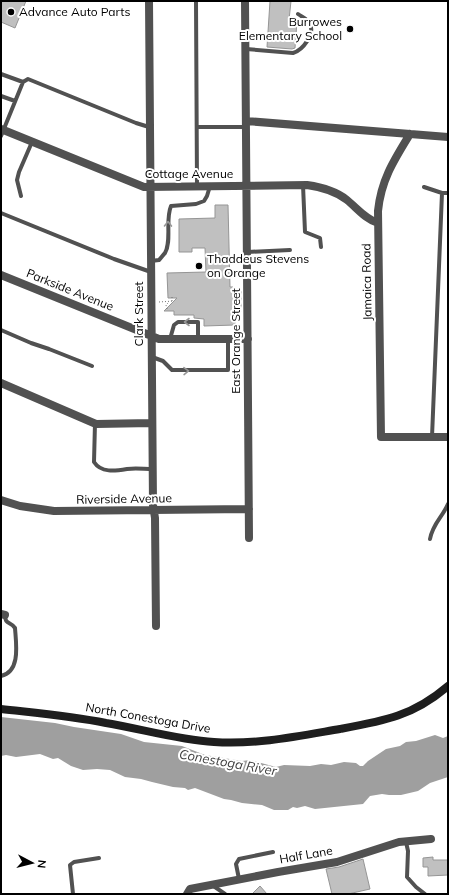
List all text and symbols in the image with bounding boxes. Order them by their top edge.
place label: Advance Auto Parts [19,4,130,19]
marker: Advance Auto Parts [6,7,16,17]
place label: Burrowes Elementary School [239,14,342,43]
marker: Burrowes Elementary School [345,24,355,34]
street label: Cottage Avenue [145,166,233,181]
one-way arrow [164,221,172,227]
street label: Jamaica Road [358,243,375,321]
place label: Thaddeus Stevens on Orange [207,251,309,280]
marker: Thaddeus Stevens on Orange [194,261,204,271]
street label: Parkside Avenue [24,265,116,314]
street label: Clark Street [131,281,146,347]
street label: East Orange Street [228,288,243,394]
one-way arrow [184,318,190,326]
one-way arrow [183,367,189,375]
street label: Riverside Avenue [76,490,172,507]
street label: North Conestoga Drive [84,699,212,736]
water label: Conestoga River [178,746,279,779]
street label: Half Lane [278,842,334,867]
north arrow [12,843,52,883]
text: N [34,859,49,869]

